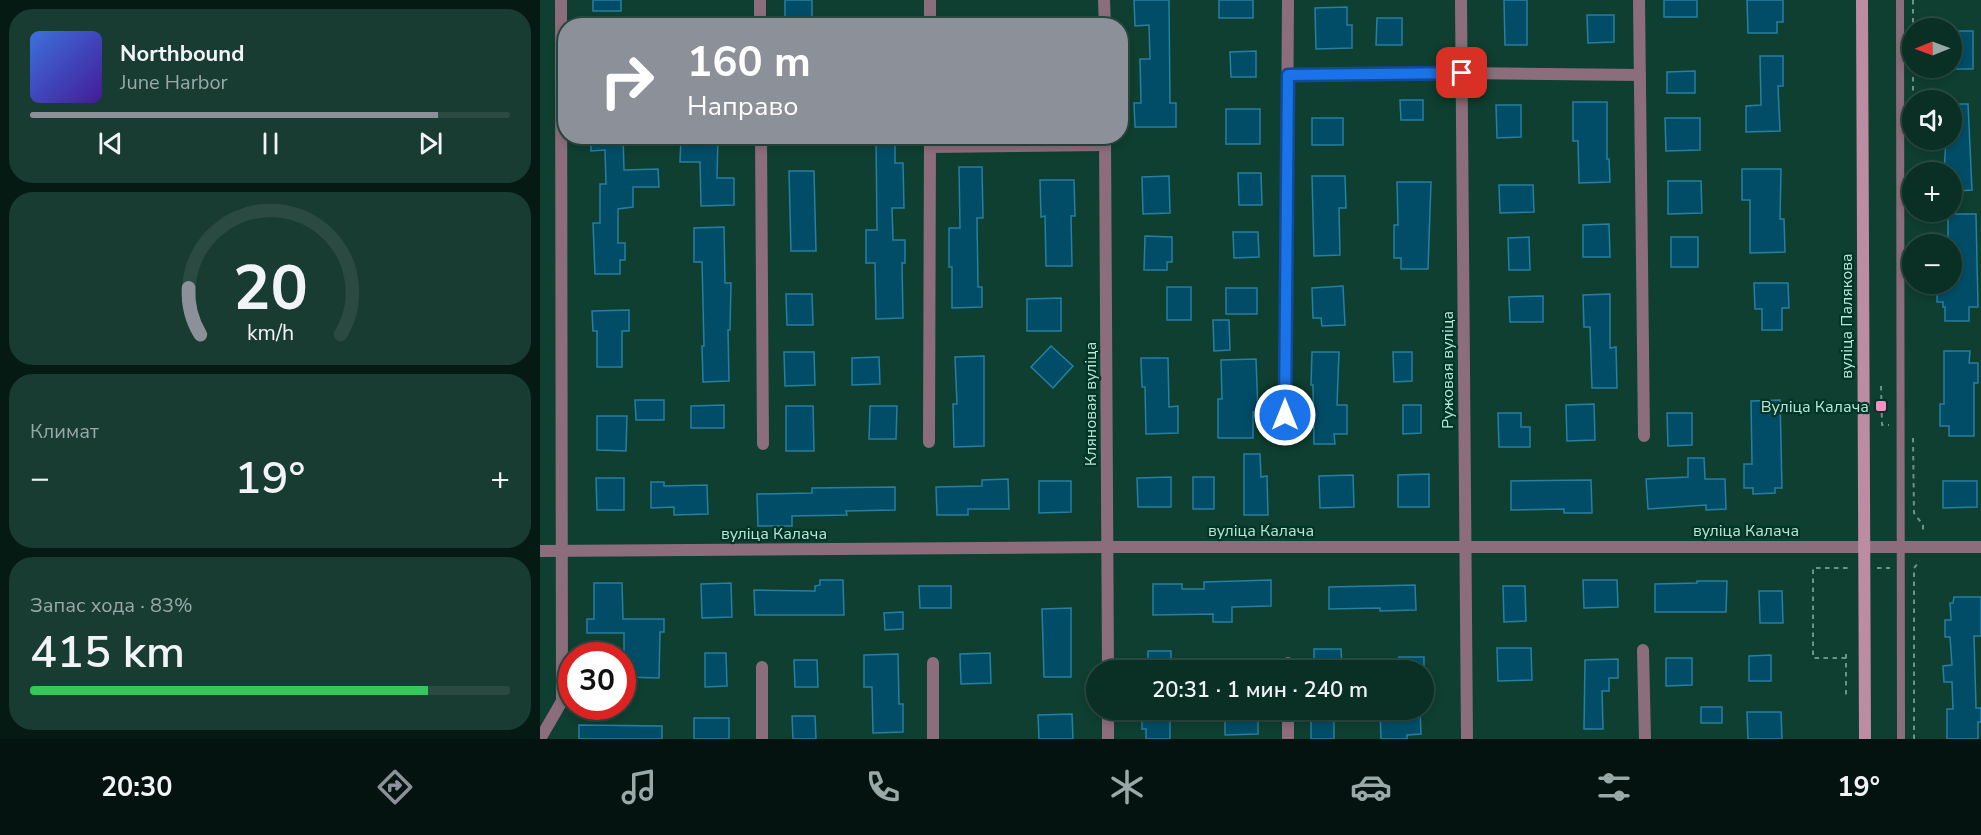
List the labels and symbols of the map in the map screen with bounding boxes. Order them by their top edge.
north arrow [1902,18,1962,78]
pin [1436,47,1487,98]
street label: вуліца Палякова [1836,253,1858,379]
street label: Ружовая вуліца [1437,311,1459,429]
street label: Кляновая вуліца [1080,342,1102,466]
position arrow [1253,383,1317,447]
place label: Вуліца Калача [1761,396,1869,418]
marker: Вуліца Калача [1874,399,1888,413]
street label: вуліца Калача [1208,520,1314,542]
street label: вуліца Калача [1693,520,1799,542]
street label: вуліца Калача [721,523,827,545]
speed limit sign: 30 [558,642,636,720]

